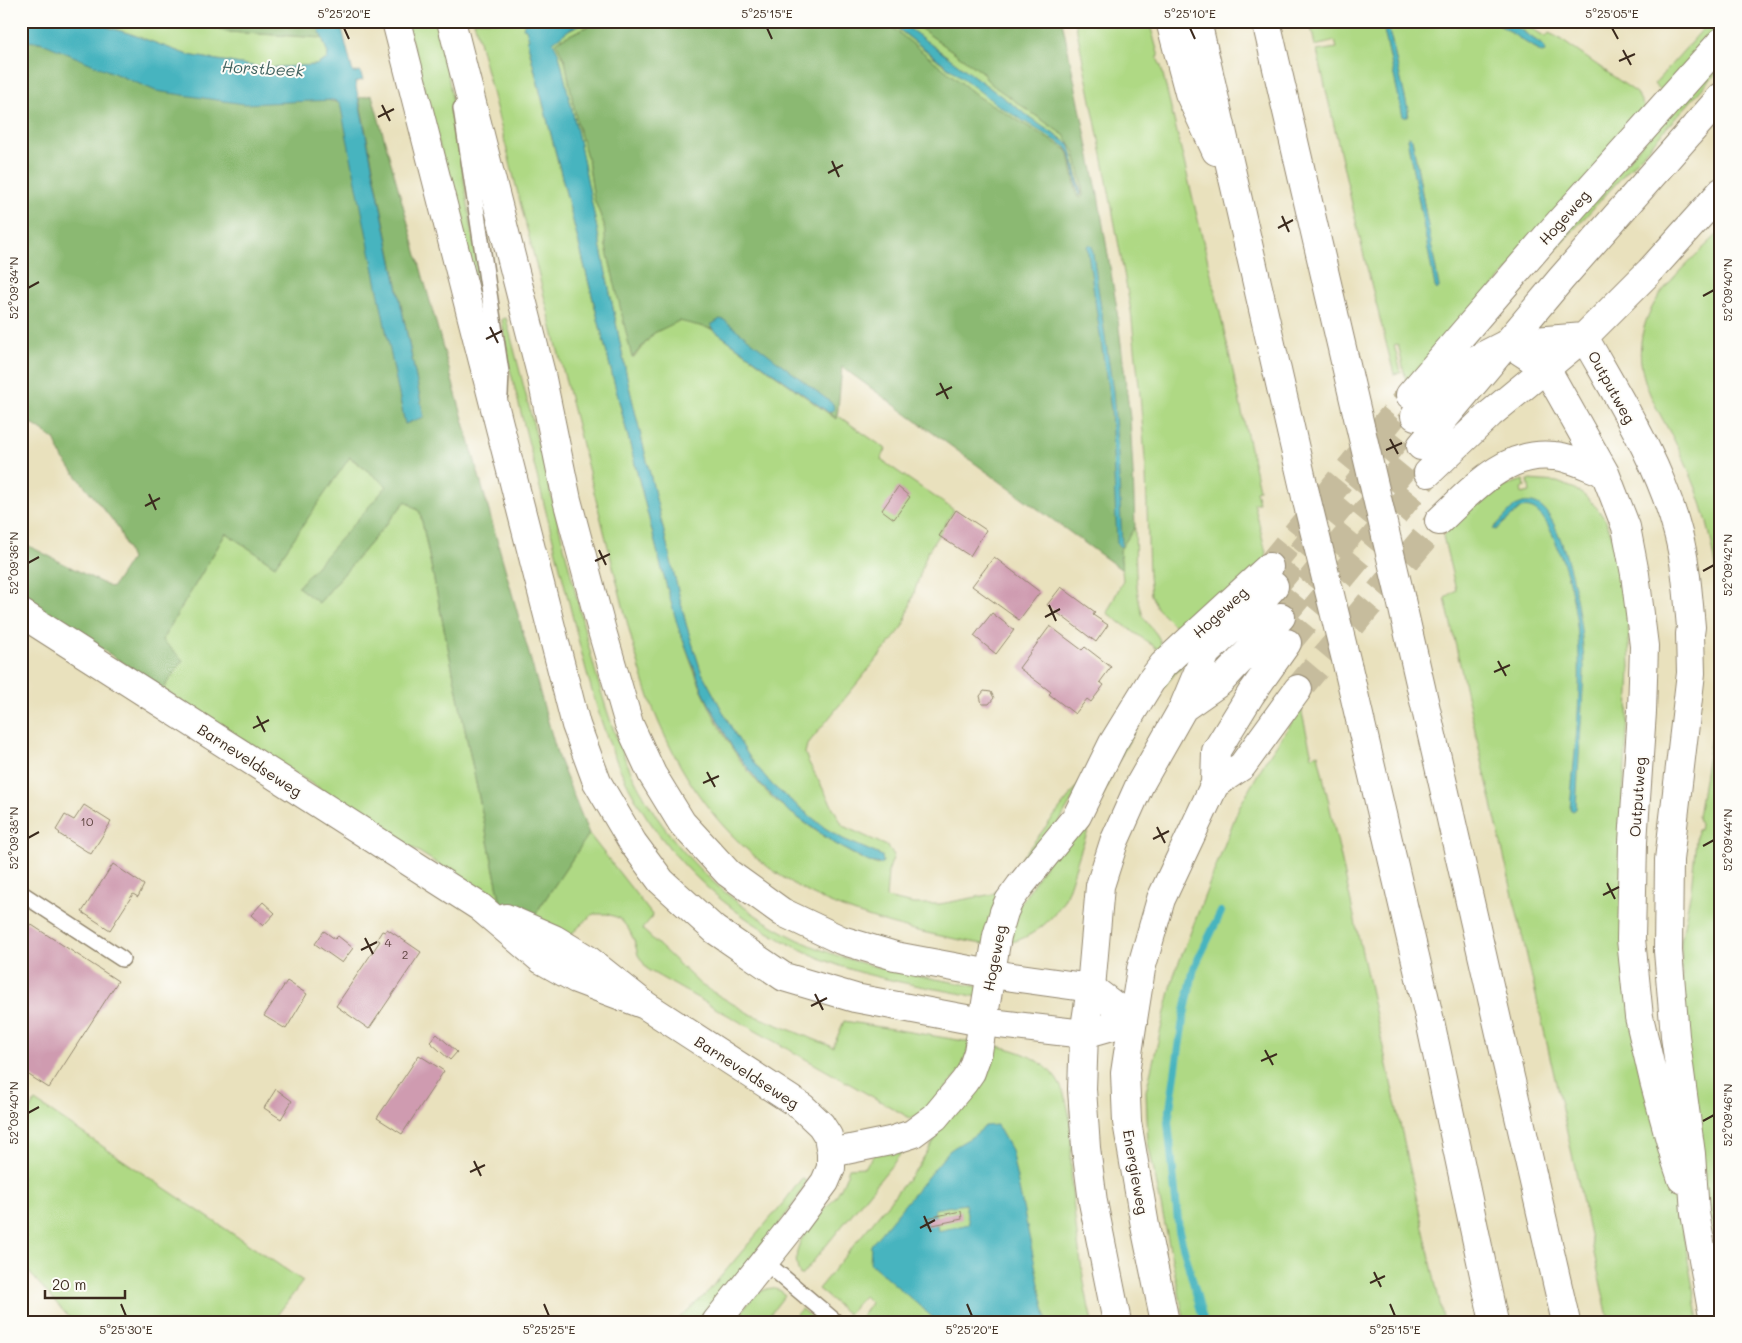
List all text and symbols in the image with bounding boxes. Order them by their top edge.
text: 5°25'20"E [317,5,371,21]
text: 5°25'15"E [741,5,793,21]
text: 5°25'10"E [1164,5,1216,21]
text: 5°25'05"E [1585,5,1639,21]
water label: Horstbeek [221,55,305,81]
street label: Hogeweg [1534,185,1594,249]
text: 52°09'34"N [5,257,21,319]
text: 52°09'40"N [1719,259,1735,322]
street label: Outputweg [1584,347,1640,427]
text: 52°09'36"N [5,532,21,594]
text: 52°09'42"N [1719,534,1735,596]
street label: Hogeweg [1188,582,1252,642]
street label: Barneveldseweg [194,719,306,801]
street label: Outputweg [1624,756,1650,838]
text: 52°09'38"N [5,807,21,869]
text: 52°09'44"N [1719,809,1735,871]
house number: 10 [81,813,94,829]
street label: Hogeweg [978,923,1010,993]
house number: 4 [384,934,392,950]
house number: 2 [402,946,408,962]
street label: Barneveldseweg [691,1031,803,1113]
text: 52°09'40"N [5,1082,21,1145]
text: 52°09'46"N [1719,1084,1735,1146]
street label: Energieweg [1119,1128,1153,1216]
scale bar [45,1268,125,1300]
text: 20 m [52,1274,86,1294]
text: 5°25'30"E [99,1321,153,1337]
text: 5°25'25"E [523,1321,575,1337]
text: 5°25'20"E [945,1321,999,1337]
text: 5°25'15"E [1369,1321,1421,1337]

